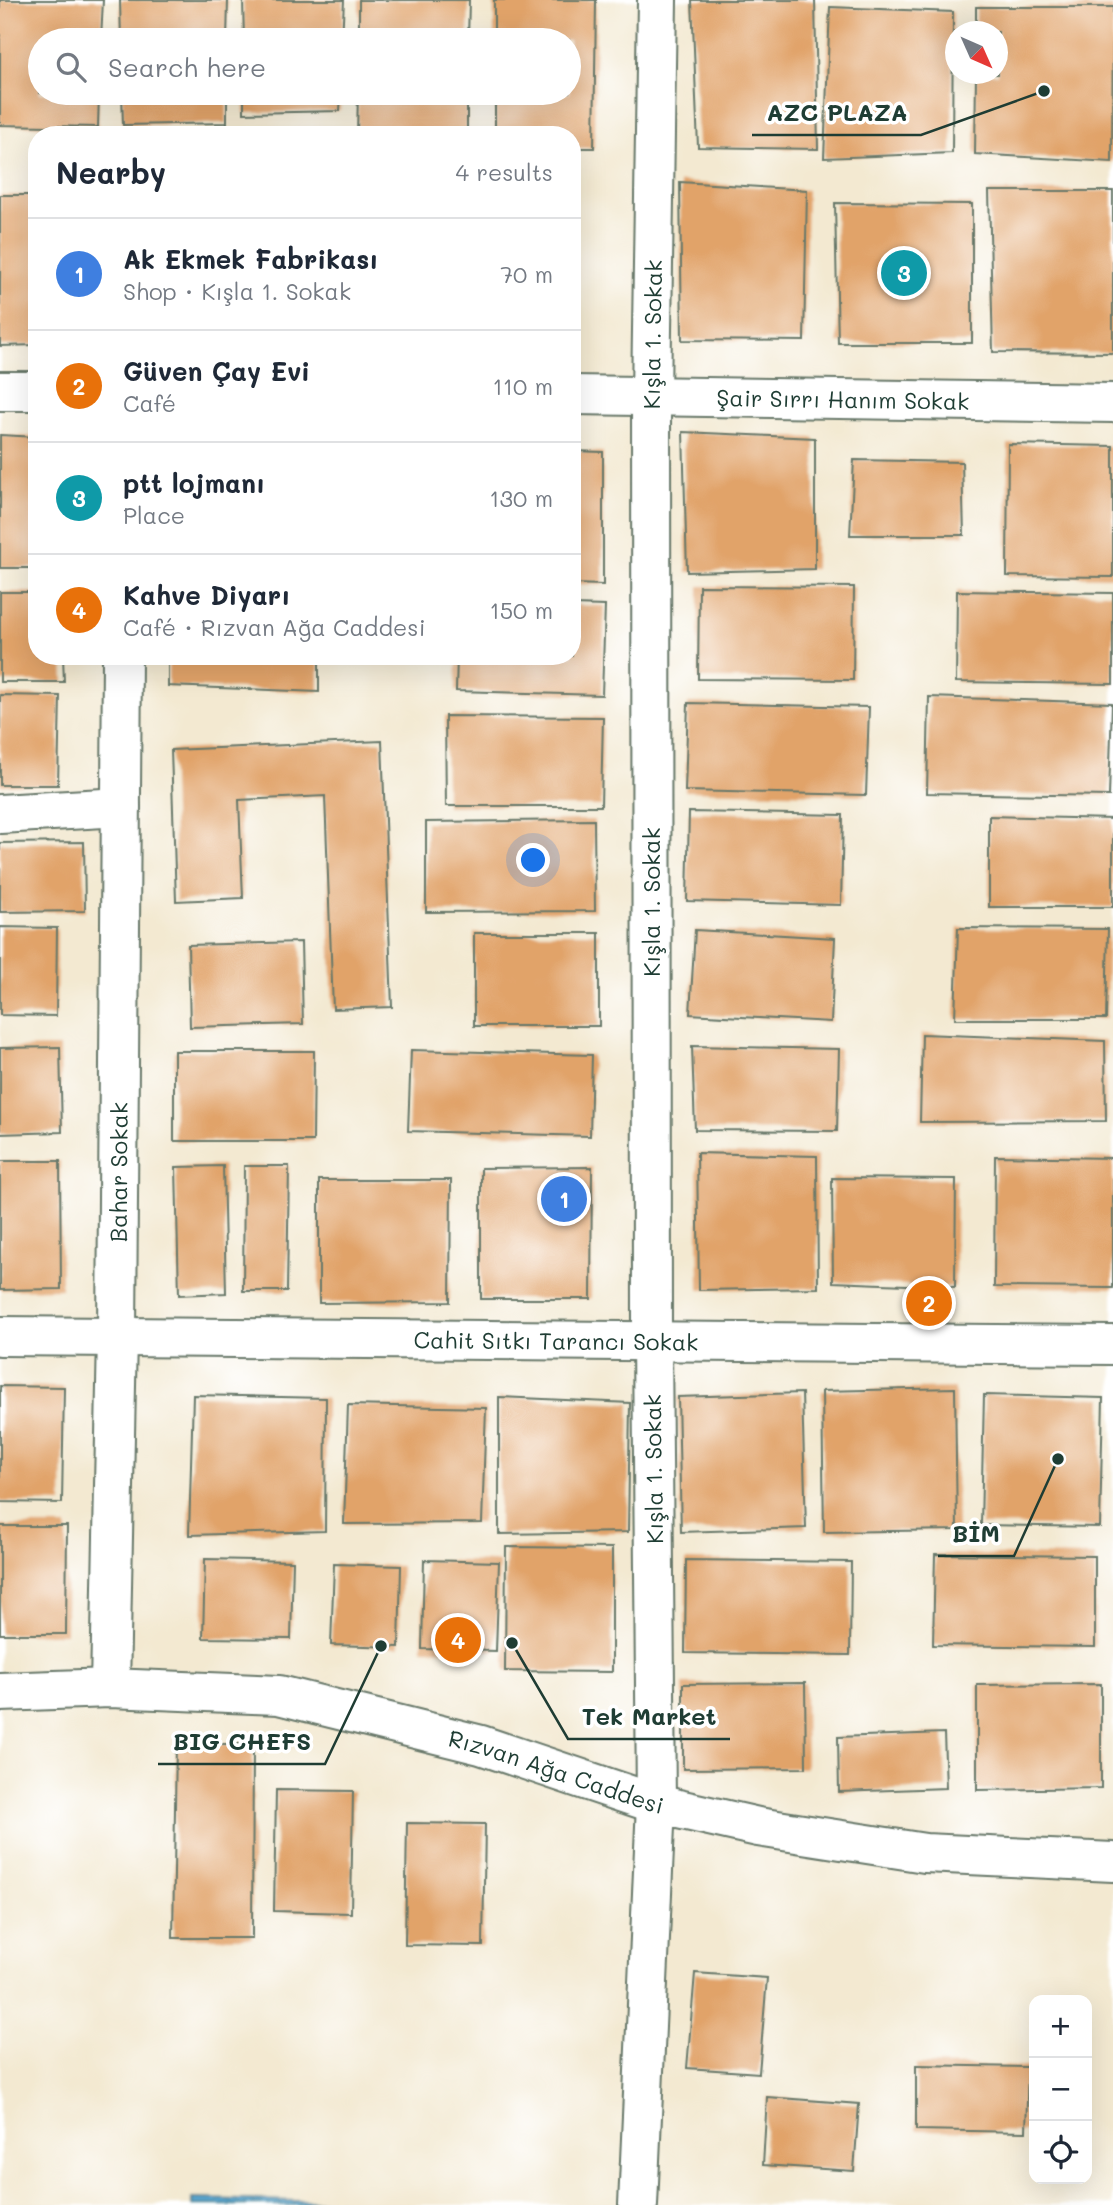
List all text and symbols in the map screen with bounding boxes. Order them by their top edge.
north arrow [945,21,1008,84]
search box [28,28,581,105]
icon: search [52,48,90,86]
text: Search here [108,50,266,84]
callout: AZC PLAZA [752,90,921,135]
text: AZC PLAZA [766,96,908,127]
text: Nearby [56,152,166,192]
text: 4 results [456,157,553,187]
text: Ak Ekmek Fabrikası [123,242,378,276]
pin: 3 [881,247,927,299]
text: 1 [74,259,84,289]
text: 70 m [500,259,553,289]
street label: Kışla 1. Sokak [636,259,668,409]
text: Shop · Kışla 1. Sokak [123,276,351,306]
text: Güven Çay Evi [123,354,310,388]
text: 2 [73,371,85,401]
text: 110 m [493,371,553,401]
street label: Şair Sırrı Hanım Sokak [716,382,970,416]
text: Café [123,388,176,418]
text: ptt lojmanı [123,466,265,500]
text: 3 [72,483,86,513]
text: 130 m [489,483,553,513]
text: Place [123,500,185,530]
text: Kahve Diyarı [123,578,290,612]
text: 4 [72,595,86,625]
text: 150 m [489,595,553,625]
text: Café · Rızvan Ağa Caddesi [123,612,425,642]
street label: Kışla 1. Sokak [636,827,666,977]
your location [516,843,550,877]
street label: Bahar Sokak [103,1102,134,1242]
pin: 1 [541,1173,587,1225]
pin: 2 [906,1277,952,1329]
street label: Cahit Sıtkı Tarancı Sokak [413,1324,698,1357]
street label: Kışla 1. Sokak [637,1394,669,1544]
callout: BİM [938,1511,1014,1556]
text: BİM [952,1517,1000,1548]
pin: 4 [435,1614,481,1666]
callout: Tek Market [568,1694,730,1739]
text: Tek Market [582,1700,716,1731]
callout: BIG CHEFS [158,1719,325,1764]
street label: Rızvan Ağa Caddesi [446,1723,667,1820]
text: BIG CHEFS [173,1725,311,1756]
map controls [1029,1995,1092,2184]
button: + [1029,1995,1092,2058]
button: − [1029,2058,1092,2121]
button: locate [1029,2121,1092,2184]

